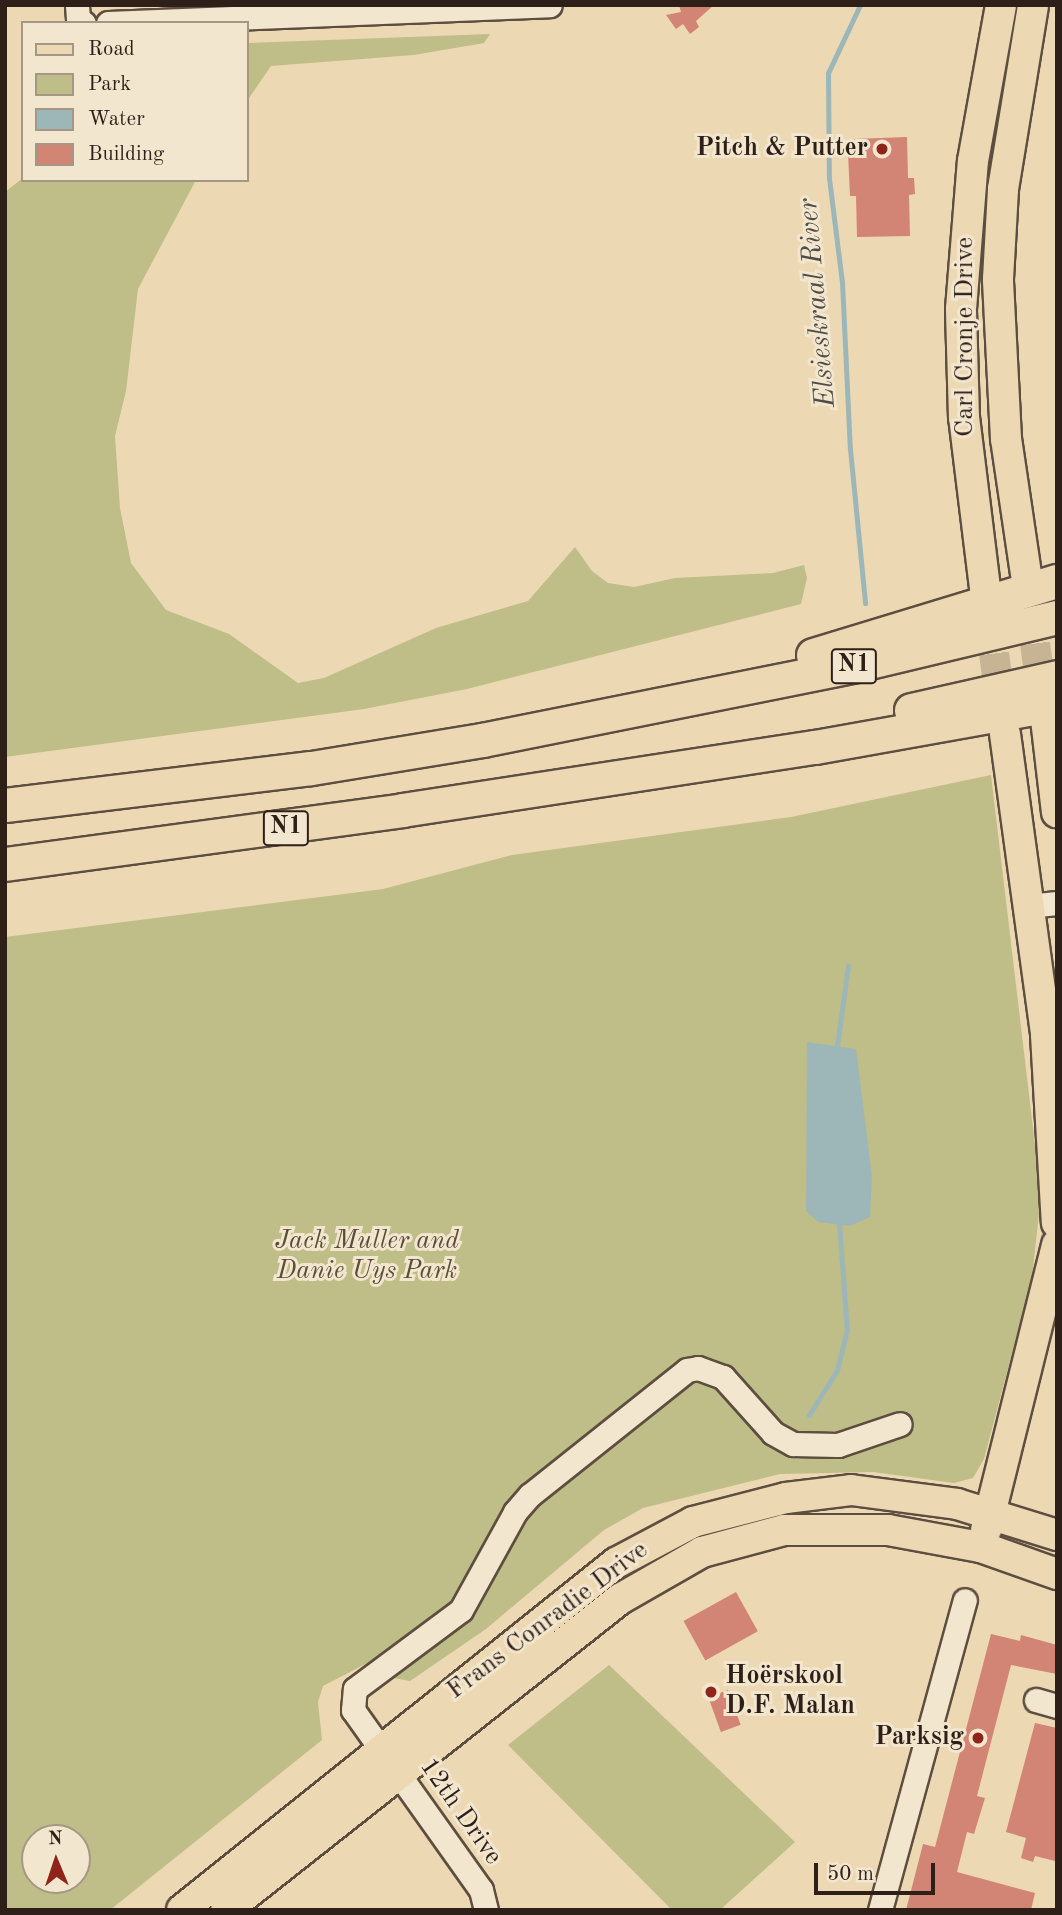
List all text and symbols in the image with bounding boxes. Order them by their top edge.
legend [21,21,248,182]
text: Road [88,39,135,60]
text: Park [88,74,131,95]
text: Water [88,109,145,130]
place label: Pitch & Putter [696,133,868,165]
marker: Pitch & Putter [874,141,890,157]
text: Building [88,144,164,165]
water label: Elsieskraal River [792,197,844,409]
street label: Carl Cronje Drive [950,237,982,437]
road number: N1 [830,646,878,686]
road number: N1 [262,808,310,848]
park label: Jack Muller and Danie Uys Park [275,1226,459,1288]
street label: Frans Conradie Drive [441,1535,655,1707]
place label: Hoërskool D.F. Malan [725,1661,855,1722]
marker: Hoërskool D.F. Malan [703,1684,719,1700]
place label: Parksig [875,1722,964,1754]
marker: Parksig [970,1730,986,1746]
street label: 12th Drive [412,1753,508,1871]
north arrow [21,1824,91,1894]
text: N [48,1830,63,1849]
scale bar [817,1848,938,1892]
text: 50 m [827,1864,874,1885]

